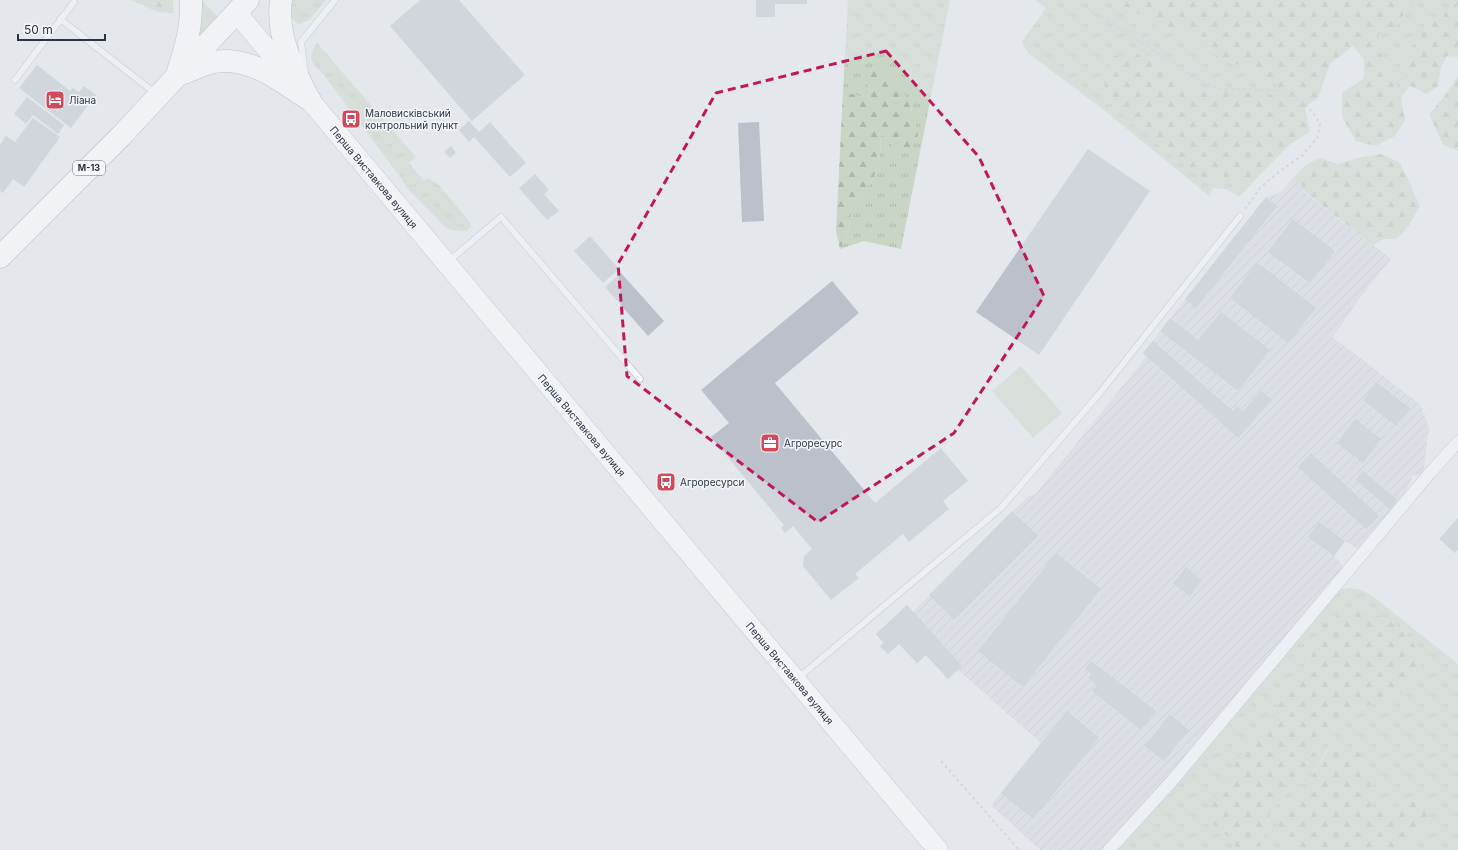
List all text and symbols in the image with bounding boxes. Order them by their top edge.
scale bar [18,16,105,42]
text: 50 m [24,22,53,37]
hotel icon: Ліана [44,89,66,111]
place label: Ліана [69,94,96,106]
place label: Маловисківський контрольний пункт [365,107,459,131]
bus stop icon: Маловисківський контрольний пункт [340,108,362,130]
street label: Перша Виставкова вулиця [328,124,420,230]
road number: М-13 [73,161,105,175]
street label: Перша Виставкова вулиця [536,372,628,478]
office icon: Агроресурс [759,432,781,454]
place label: Агроресурс [784,437,843,449]
bus stop icon: Агроресурси [655,471,677,493]
place label: Агроресурси [680,476,744,488]
street label: Перша Виставкова вулиця [744,620,836,726]

